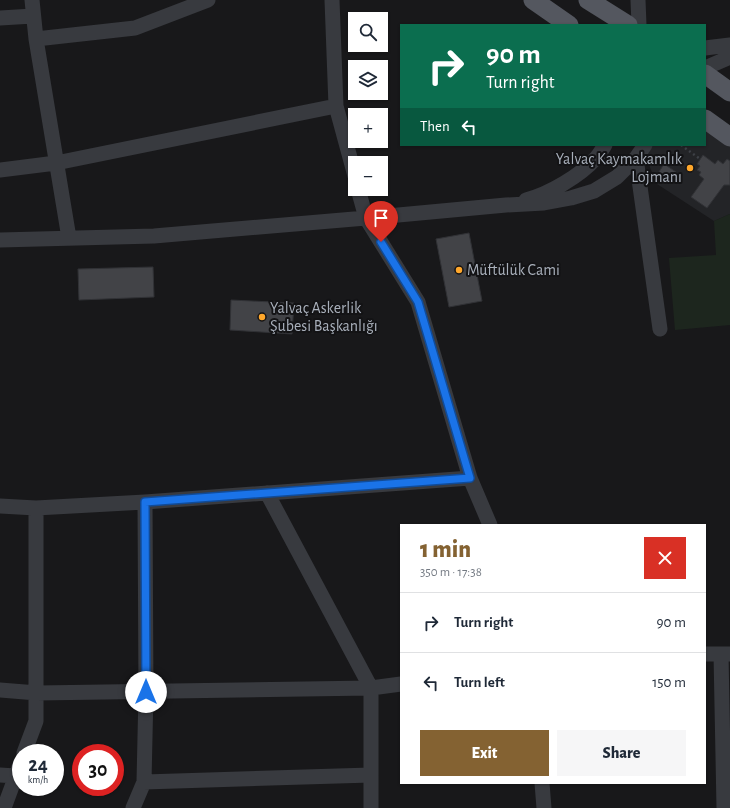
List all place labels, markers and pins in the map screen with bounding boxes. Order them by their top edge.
place label: Yalvaç Kaymakamlık Lojmanı [556,151,683,186]
marker: Yalvaç Kaymakamlık Lojmanı [685,163,695,173]
pin [364,201,398,242]
place label: Müftülük Cami [467,262,560,278]
marker: Müftülük Cami [454,265,464,275]
place label: Yalvaç Askerlik Şubesi Başkanlığı [270,300,378,334]
marker: Yalvaç Askerlik Şubesi Başkanlığı [257,312,267,322]

